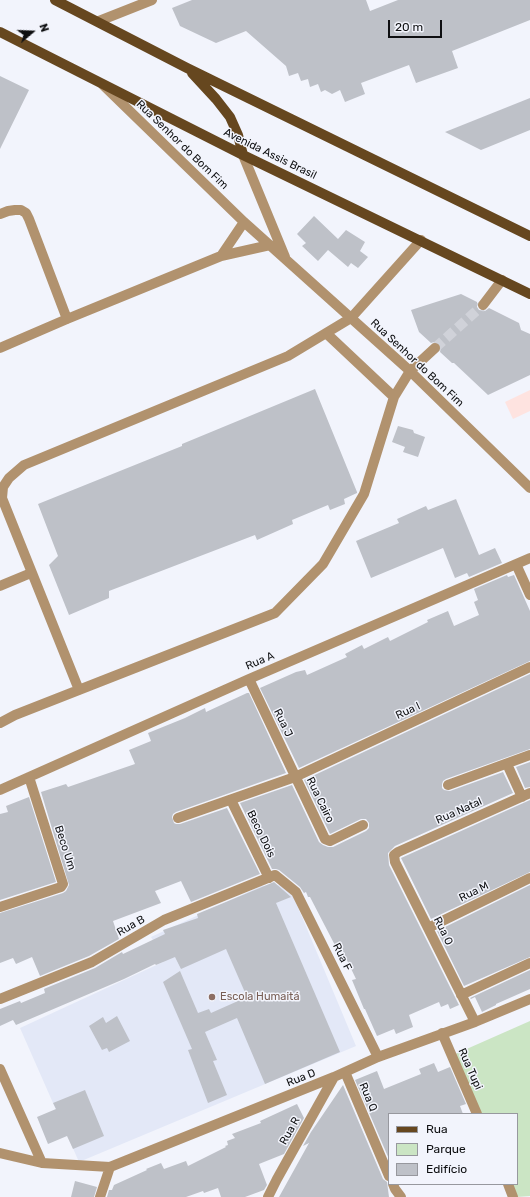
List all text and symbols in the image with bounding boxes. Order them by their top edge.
north arrow [12,12,52,52]
scale bar [390,12,444,38]
text: 20 m [395,20,423,34]
text: N [36,22,51,34]
street label: Rua Senhor do Bom Fim [133,98,231,192]
street label: Avenida Assis Brasil [221,126,319,182]
street label: Rua Senhor do Bom Fim [368,316,466,410]
street label: Rua A [244,649,276,673]
street label: Rua I [394,700,422,722]
street label: Rua J [271,707,295,739]
street label: Rua Cairo [303,775,337,825]
street label: Rua Natal [434,795,484,827]
street label: Beco Dois [244,808,278,860]
street label: Beco Um [52,824,78,872]
street label: Rua M [457,879,491,905]
street label: Rua B [115,913,147,939]
street label: Rua O [430,915,456,947]
street label: Rua F [330,941,354,973]
place label: Escola Humaitá [220,990,299,1004]
marker: Escola Humaitá [207,992,217,1002]
street label: Rua Tupi [455,1046,485,1092]
street label: Rua D [285,1066,317,1090]
street label: Rua Q [356,1081,380,1113]
legend [388,1113,518,1185]
street label: Rua R [277,1115,303,1147]
text: Rua [426,1122,448,1136]
text: Parque [426,1142,466,1156]
text: Edifício [426,1162,467,1176]

